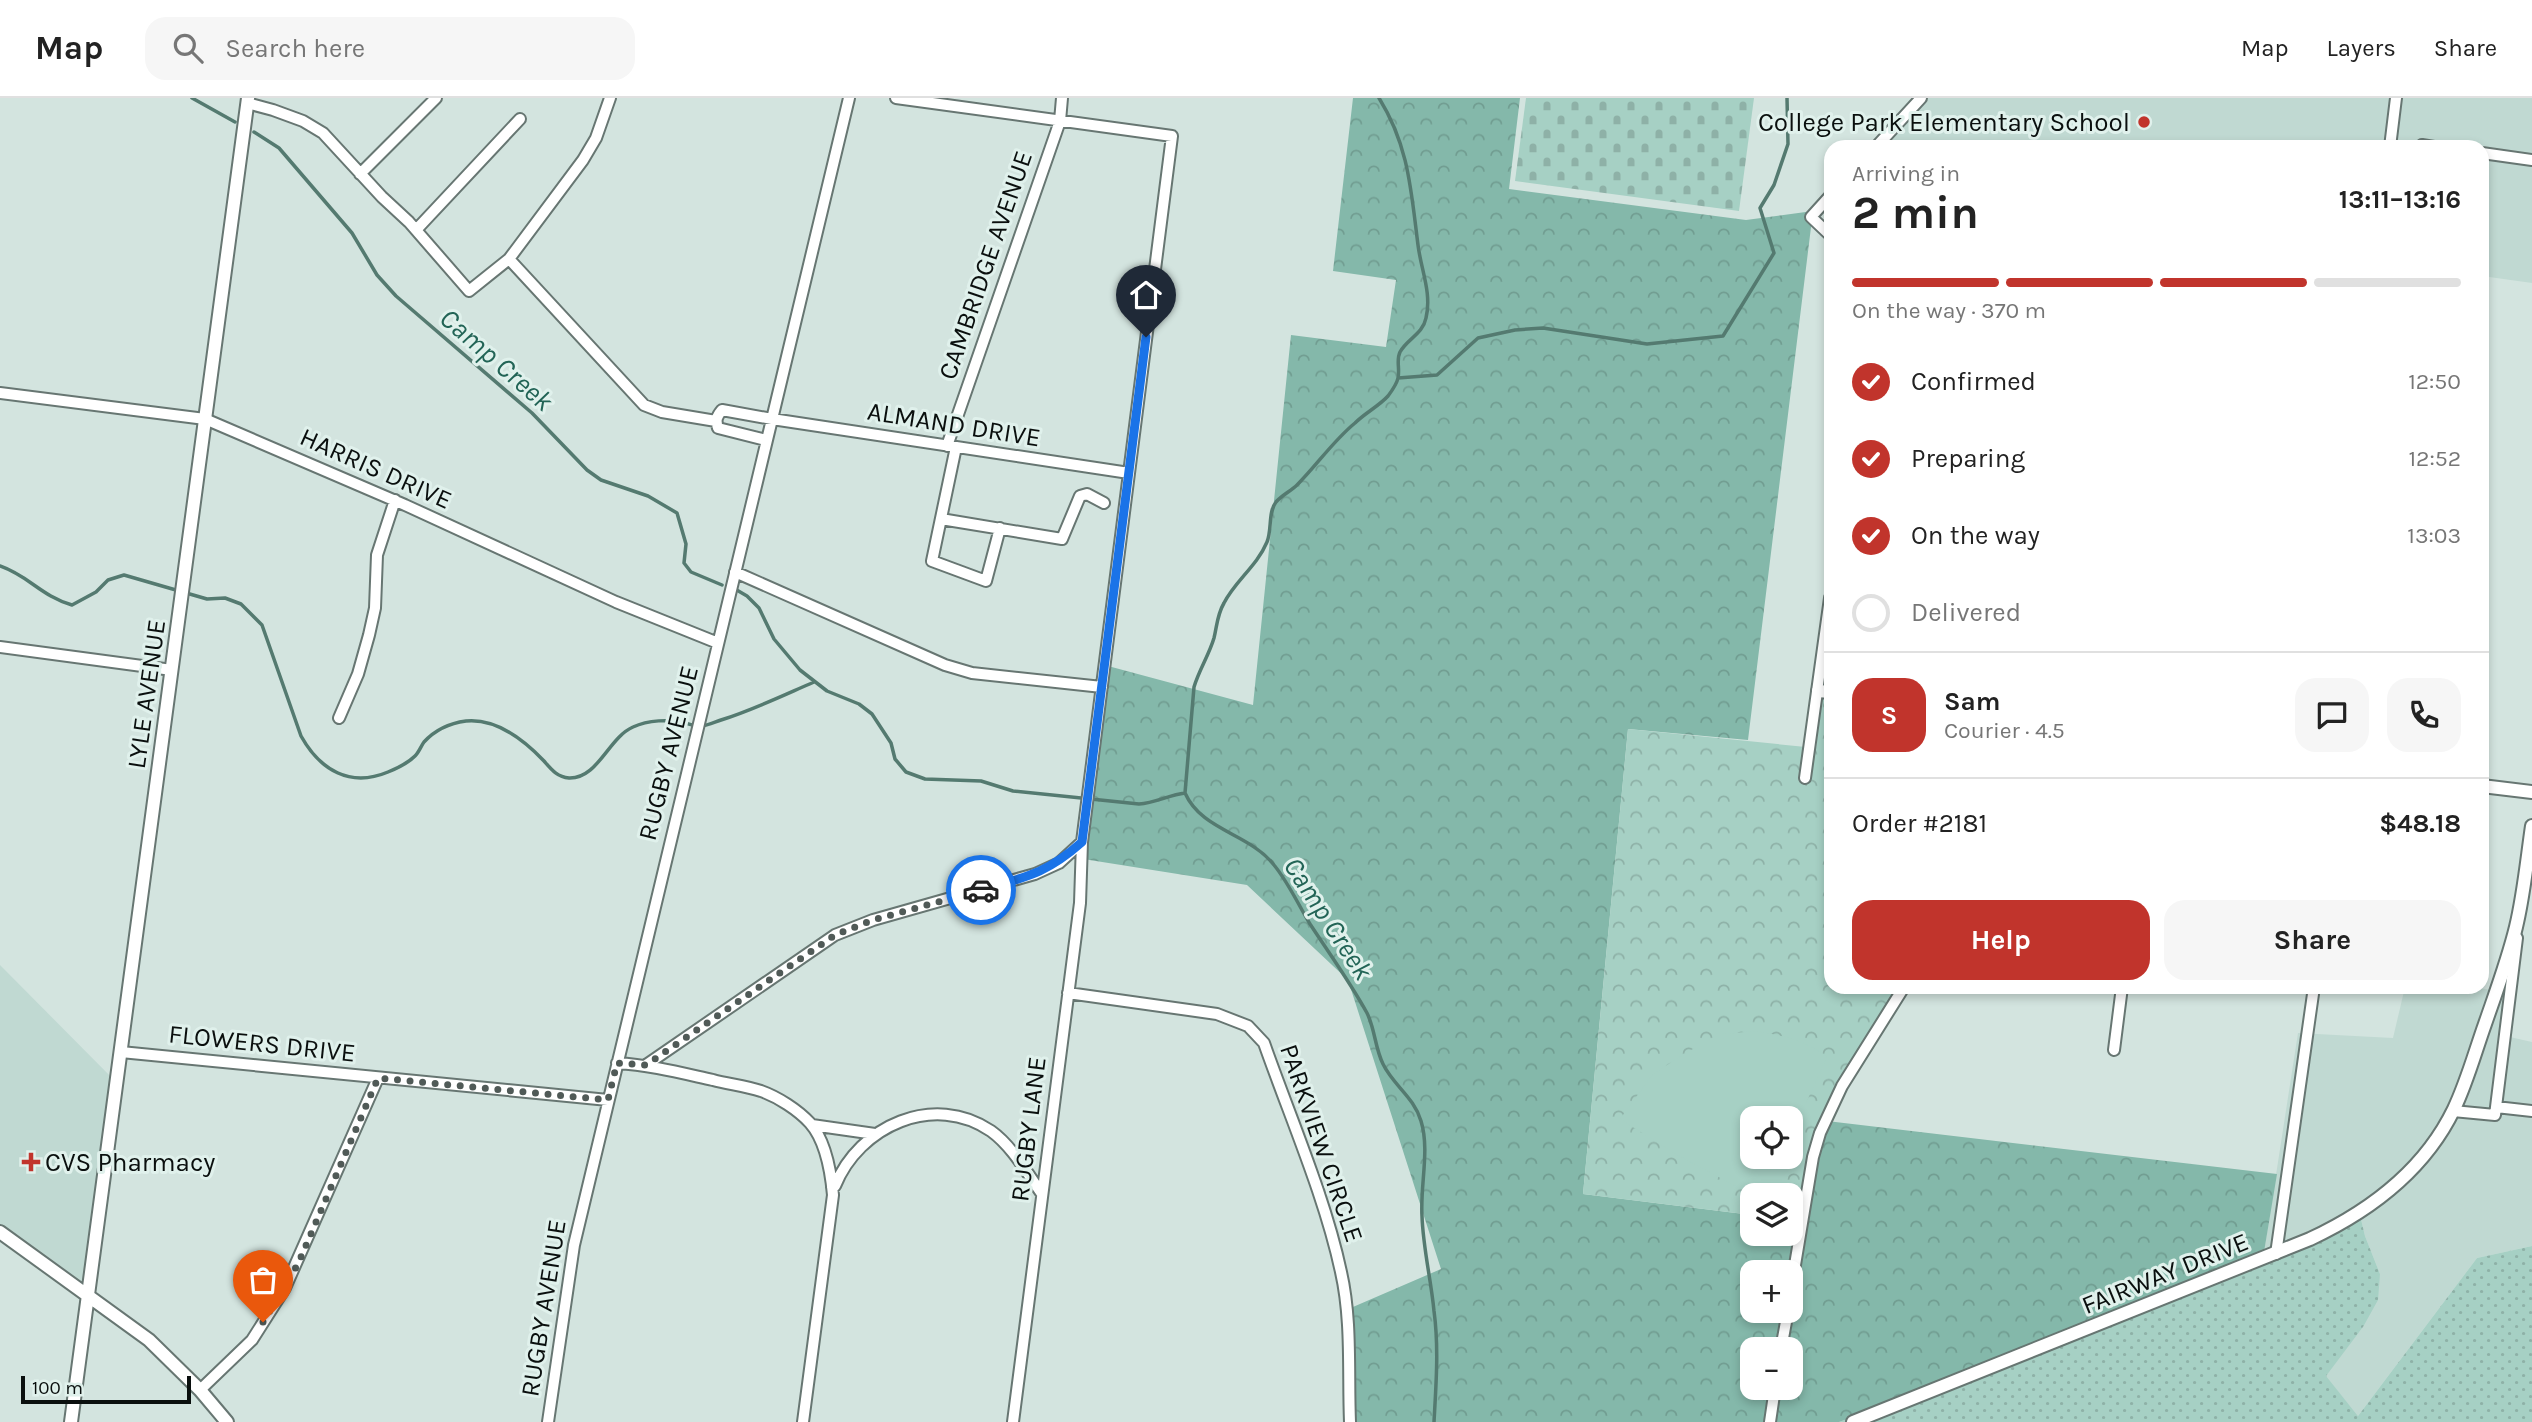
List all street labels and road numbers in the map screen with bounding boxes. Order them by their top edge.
street label: CAMBRIDGE AVENUE [932,147,1039,384]
street label: ALMAND DRIVE [865,396,1043,453]
street label: HARRIS DRIVE [295,421,457,516]
street label: LYLE AVENUE [121,617,172,771]
street label: RUGBY AVENUE [632,662,705,844]
street label: FLOWERS DRIVE [167,1018,357,1069]
street label: PARKVIEW CIRCLE [1273,1040,1370,1246]
street label: RUGBY LANE [1004,1055,1053,1203]
street label: RUGBY AVENUE [514,1217,573,1399]
street label: FAIRWAY DRIVE [2077,1226,2253,1321]

